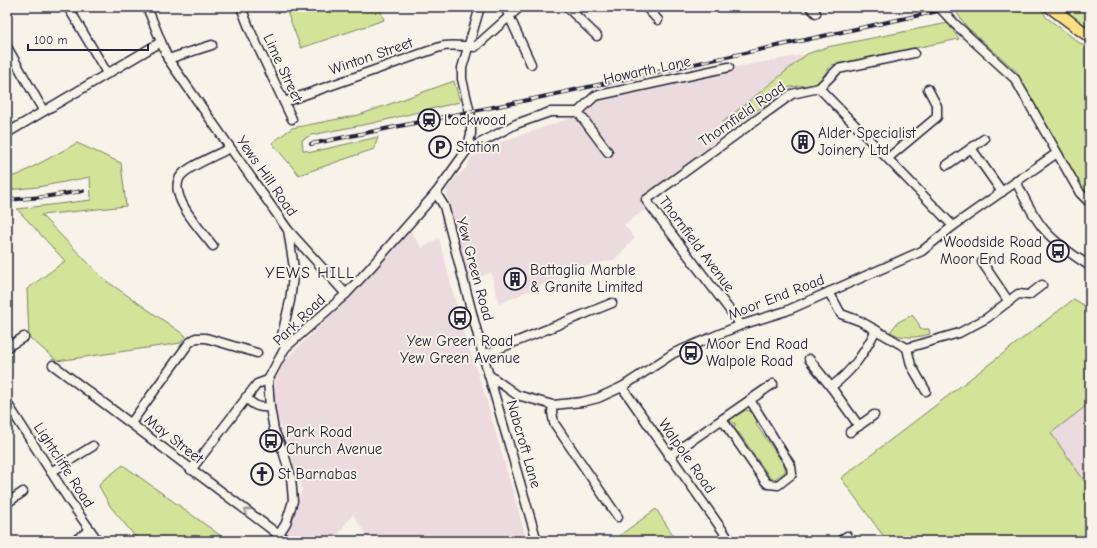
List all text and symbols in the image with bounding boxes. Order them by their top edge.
scale bar [28,26,148,52]
street label: Lime Street [259,31,307,106]
text: 100 m [34,33,67,47]
street label: Winton Street [327,33,416,79]
street label: Howarth Lane [602,52,693,88]
street label: Thornfield Road [695,77,789,151]
station icon: Lockwood [416,107,442,133]
place label: Lockwood [444,111,506,129]
place label: Alder Specialist Joinery Ltd [818,124,916,159]
building icon: Alder Specialist Joinery Ltd [790,129,816,155]
street label: Yews Hill Road [233,132,301,220]
parking icon: Station [427,134,453,160]
place label: Station [456,138,500,156]
street label: Thornfield Avenue [655,193,739,296]
street label: Yew Green Road [453,215,497,323]
place label: Woodside Road Moor End Road [940,233,1042,268]
bus stop icon: Woodside Road Moor End Road [1045,238,1071,264]
place label: Battaglia Marble & Granite Limited [530,261,643,296]
district label: YEWS HILL [265,264,355,282]
building icon: Battaglia Marble & Granite Limited [502,266,528,292]
street label: Moor End Road [725,270,827,324]
street label: Park Road [269,291,329,349]
bus stop icon: Yew Green Road Yew Green Avenue [447,305,473,331]
place label: Yew Green Road Yew Green Avenue [400,332,520,367]
place label: Moor End Road Walpole Road [706,335,808,370]
bus stop icon: Moor End Road Walpole Road [678,340,704,366]
street label: Nabcroft Lane [503,398,545,491]
street label: May Street [141,410,208,468]
street label: Walpole Road [655,415,719,497]
street label: Lightcliffe Road [30,419,98,511]
place label: Park Road Church Avenue [286,423,383,458]
bus stop icon: Park Road Church Avenue [258,428,284,454]
church icon: St Barnabas [249,461,275,487]
place label: St Barnabas [278,465,357,483]
one-way arrow [245,509,252,516]

